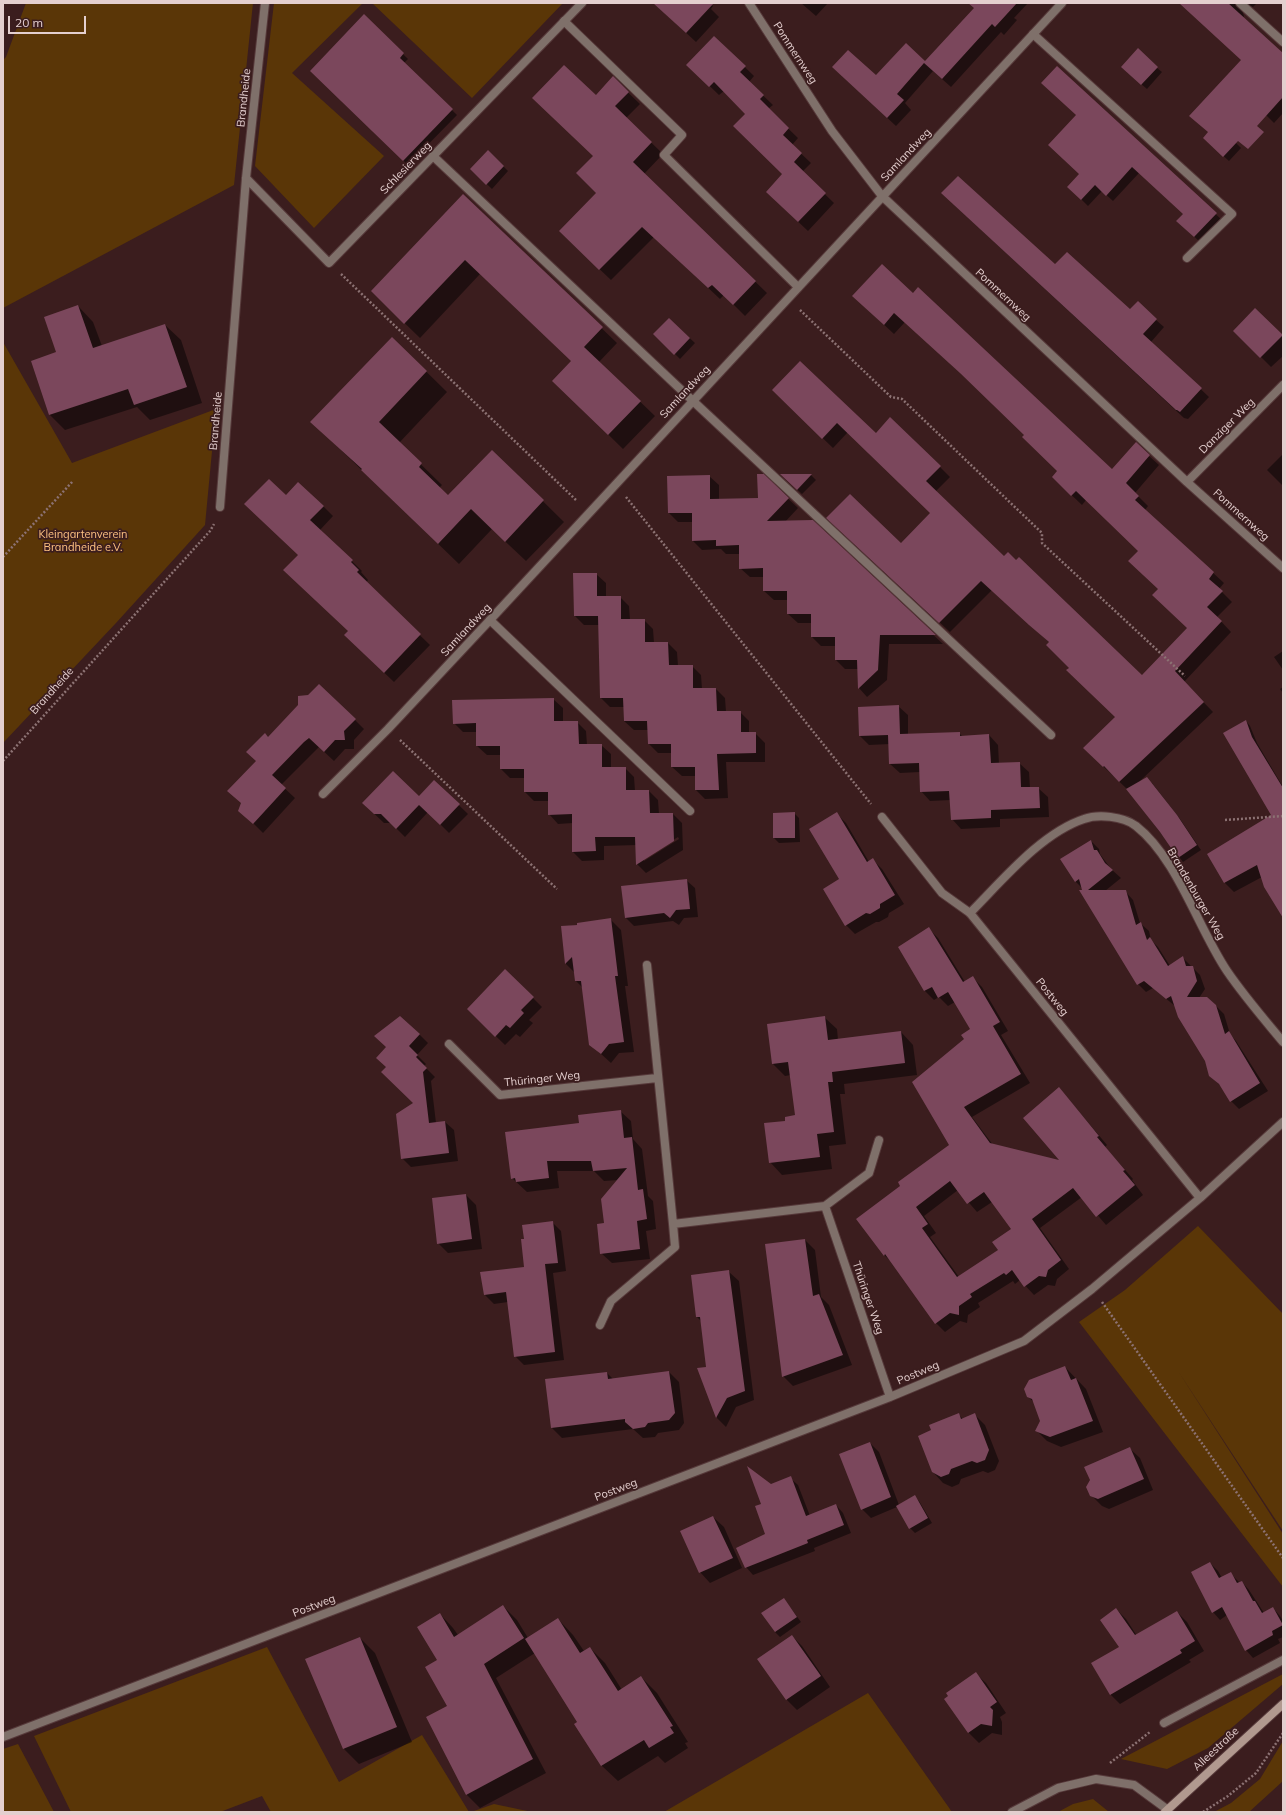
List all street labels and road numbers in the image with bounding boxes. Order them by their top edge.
street label: Pommernweg [770,20,820,86]
street label: Brandheide [234,68,254,128]
street label: Samlandweg [878,126,934,184]
street label: Schlesierweg [378,139,434,197]
street label: Pommernweg [973,266,1033,324]
street label: Samlandweg [657,363,713,421]
street label: Brandheide [207,391,225,451]
street label: Danziger Weg [1196,395,1258,457]
street label: Pommernweg [1210,486,1272,544]
street label: Samlandweg [438,601,494,659]
street label: Brandheide [27,665,77,717]
street label: Brandenburger Weg [1164,846,1228,942]
street label: Postweg [1033,976,1071,1018]
street label: Thüringer Weg [503,1068,581,1090]
street label: Thüringer Weg [849,1260,887,1336]
street label: Postweg [895,1358,941,1388]
street label: Postweg [593,1476,639,1504]
street label: Postweg [291,1592,337,1620]
street label: Alleestraße [1190,1724,1242,1774]

